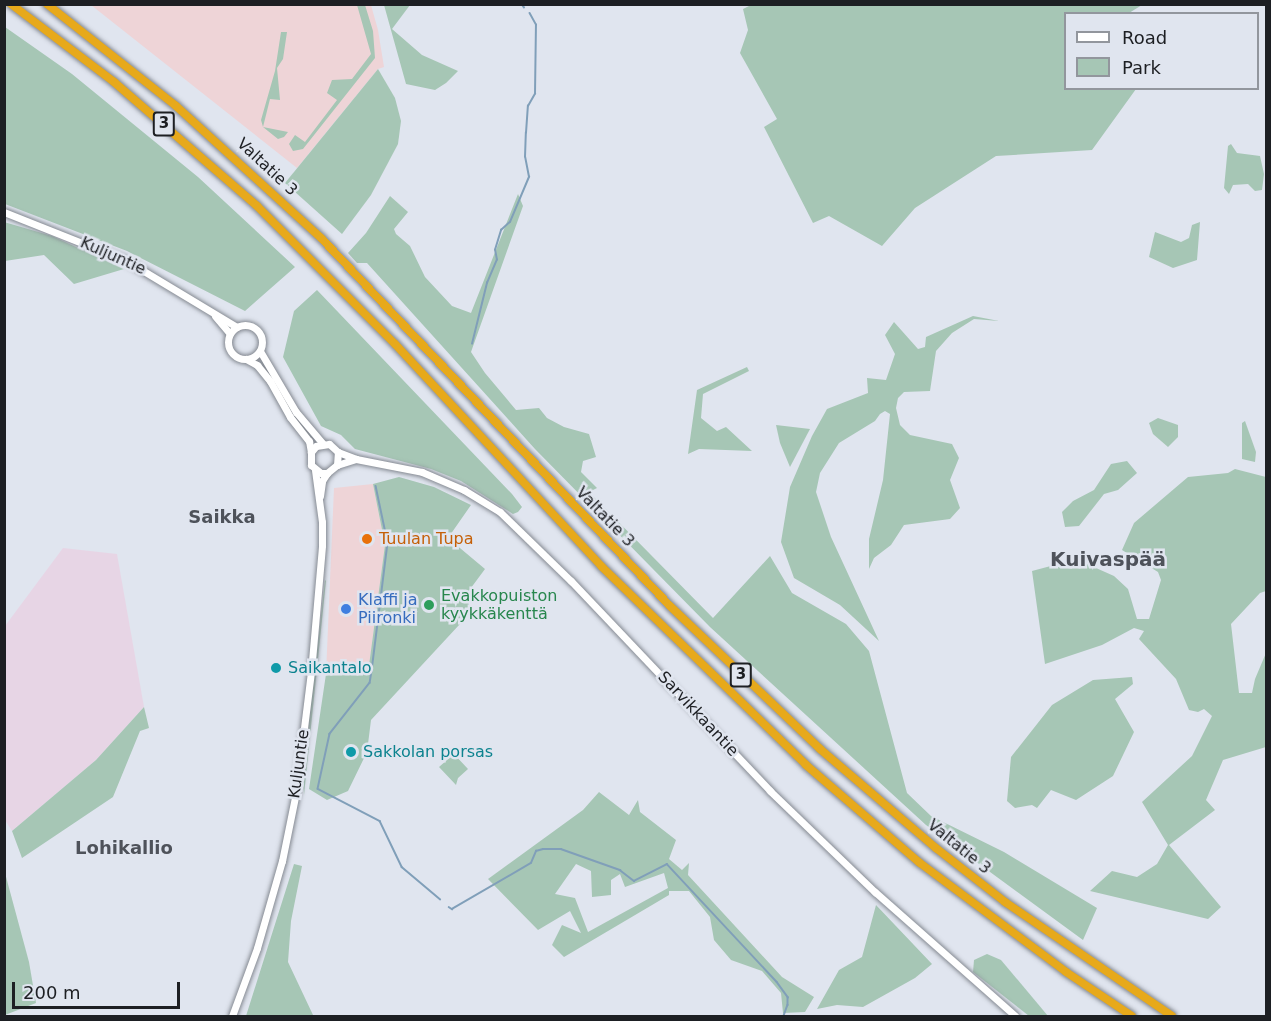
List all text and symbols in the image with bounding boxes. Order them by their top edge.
legend [1064,12,1259,90]
text: Road [1122,27,1167,48]
text: Park [1122,57,1161,78]
road number: 3 [152,112,176,136]
street label: Valtatie 3 [233,134,301,200]
street label: Kuljuntie [77,233,149,279]
street label: Valtatie 3 [572,483,638,551]
district label: Saikka [188,506,256,528]
place label: Tuulan Tupa [379,529,474,549]
marker: Tuulan Tupa [360,532,374,546]
district label: Kuivaspää [1050,547,1166,571]
place label: Evakkopuiston kyykkäkenttä [441,586,557,624]
place label: Klaffi ja Piironki [358,590,418,628]
marker: Evakkopuiston kyykkäkenttä [422,598,436,612]
marker: Klaffi ja Piironki [339,602,353,616]
place label: Saikantalo [288,658,372,678]
marker: Saikantalo [269,661,283,675]
road number: 3 [729,663,753,687]
street label: Sarvikkaantie [654,668,742,760]
street label: Kuljuntie [285,728,313,800]
place label: Sakkolan porsas [363,742,493,762]
marker: Sakkolan porsas [344,745,358,759]
street label: Valtatie 3 [923,816,995,878]
district label: Lohikallio [75,837,173,859]
scale bar [15,970,183,1008]
text: 200 m [23,982,81,1003]

